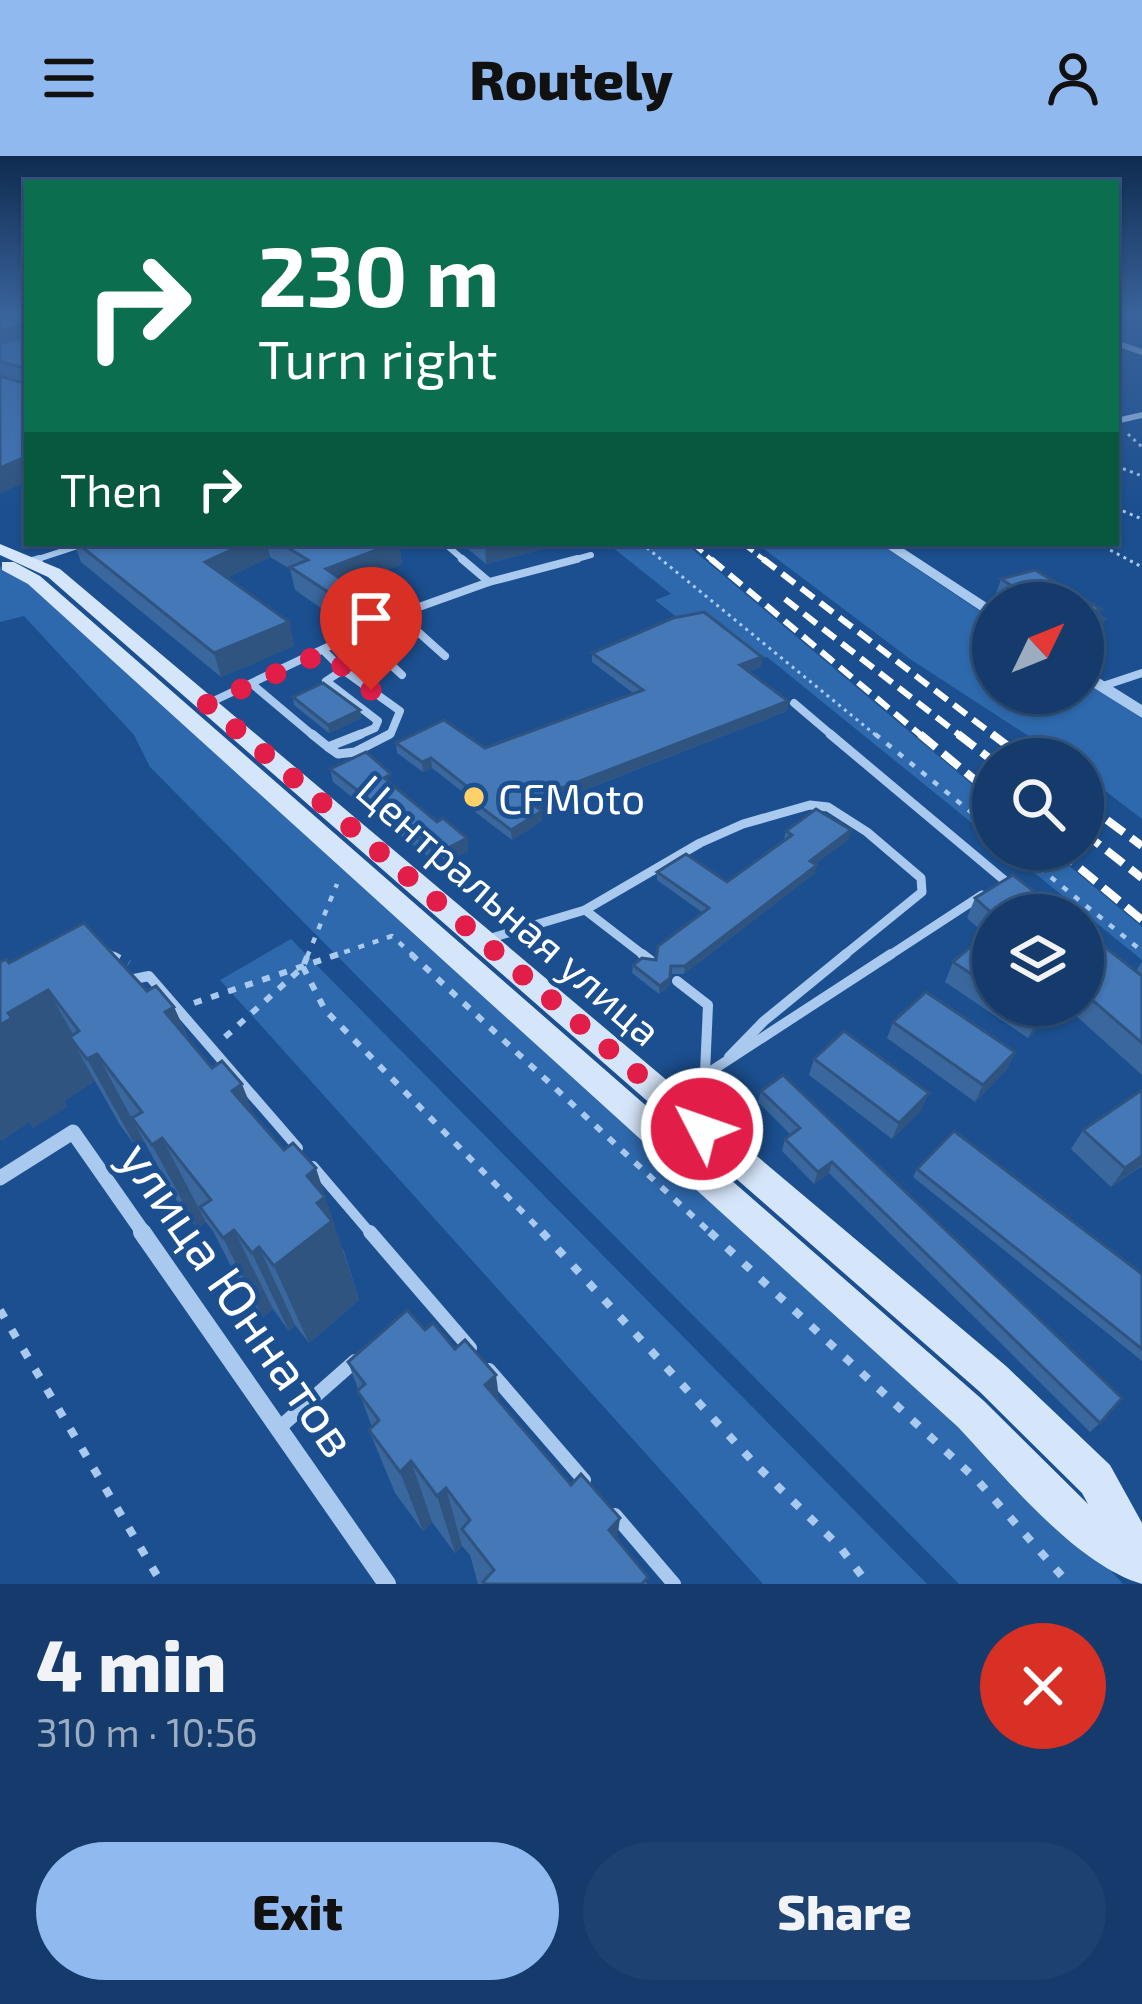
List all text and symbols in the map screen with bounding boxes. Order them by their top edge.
icon: menu [36,45,102,111]
icon: person [1040,45,1106,111]
text: Routely [469,46,673,111]
text: 230 m [258,223,500,324]
icon: right [60,228,216,384]
text: Turn right [258,325,498,390]
icon: right [187,456,253,522]
text: Then [60,462,163,516]
pin [320,567,422,690]
north arrow [972,582,1104,714]
map controls [972,582,1104,1026]
icon: arrive [338,585,404,651]
button: search [972,738,1104,870]
street label: Центральная улица [347,763,672,1055]
place label: CFMoto [498,772,645,822]
marker: CFMoto [461,784,487,810]
button: layers [972,894,1104,1026]
position arrow [639,1066,765,1192]
street label: улица Юннатов [108,1129,371,1468]
text: 4 min [36,1620,227,1706]
button: close [980,1623,1106,1749]
text: 310 m · 10:56 [36,1708,258,1755]
button: Exit [36,1842,559,1980]
button: Share [583,1842,1106,1980]

